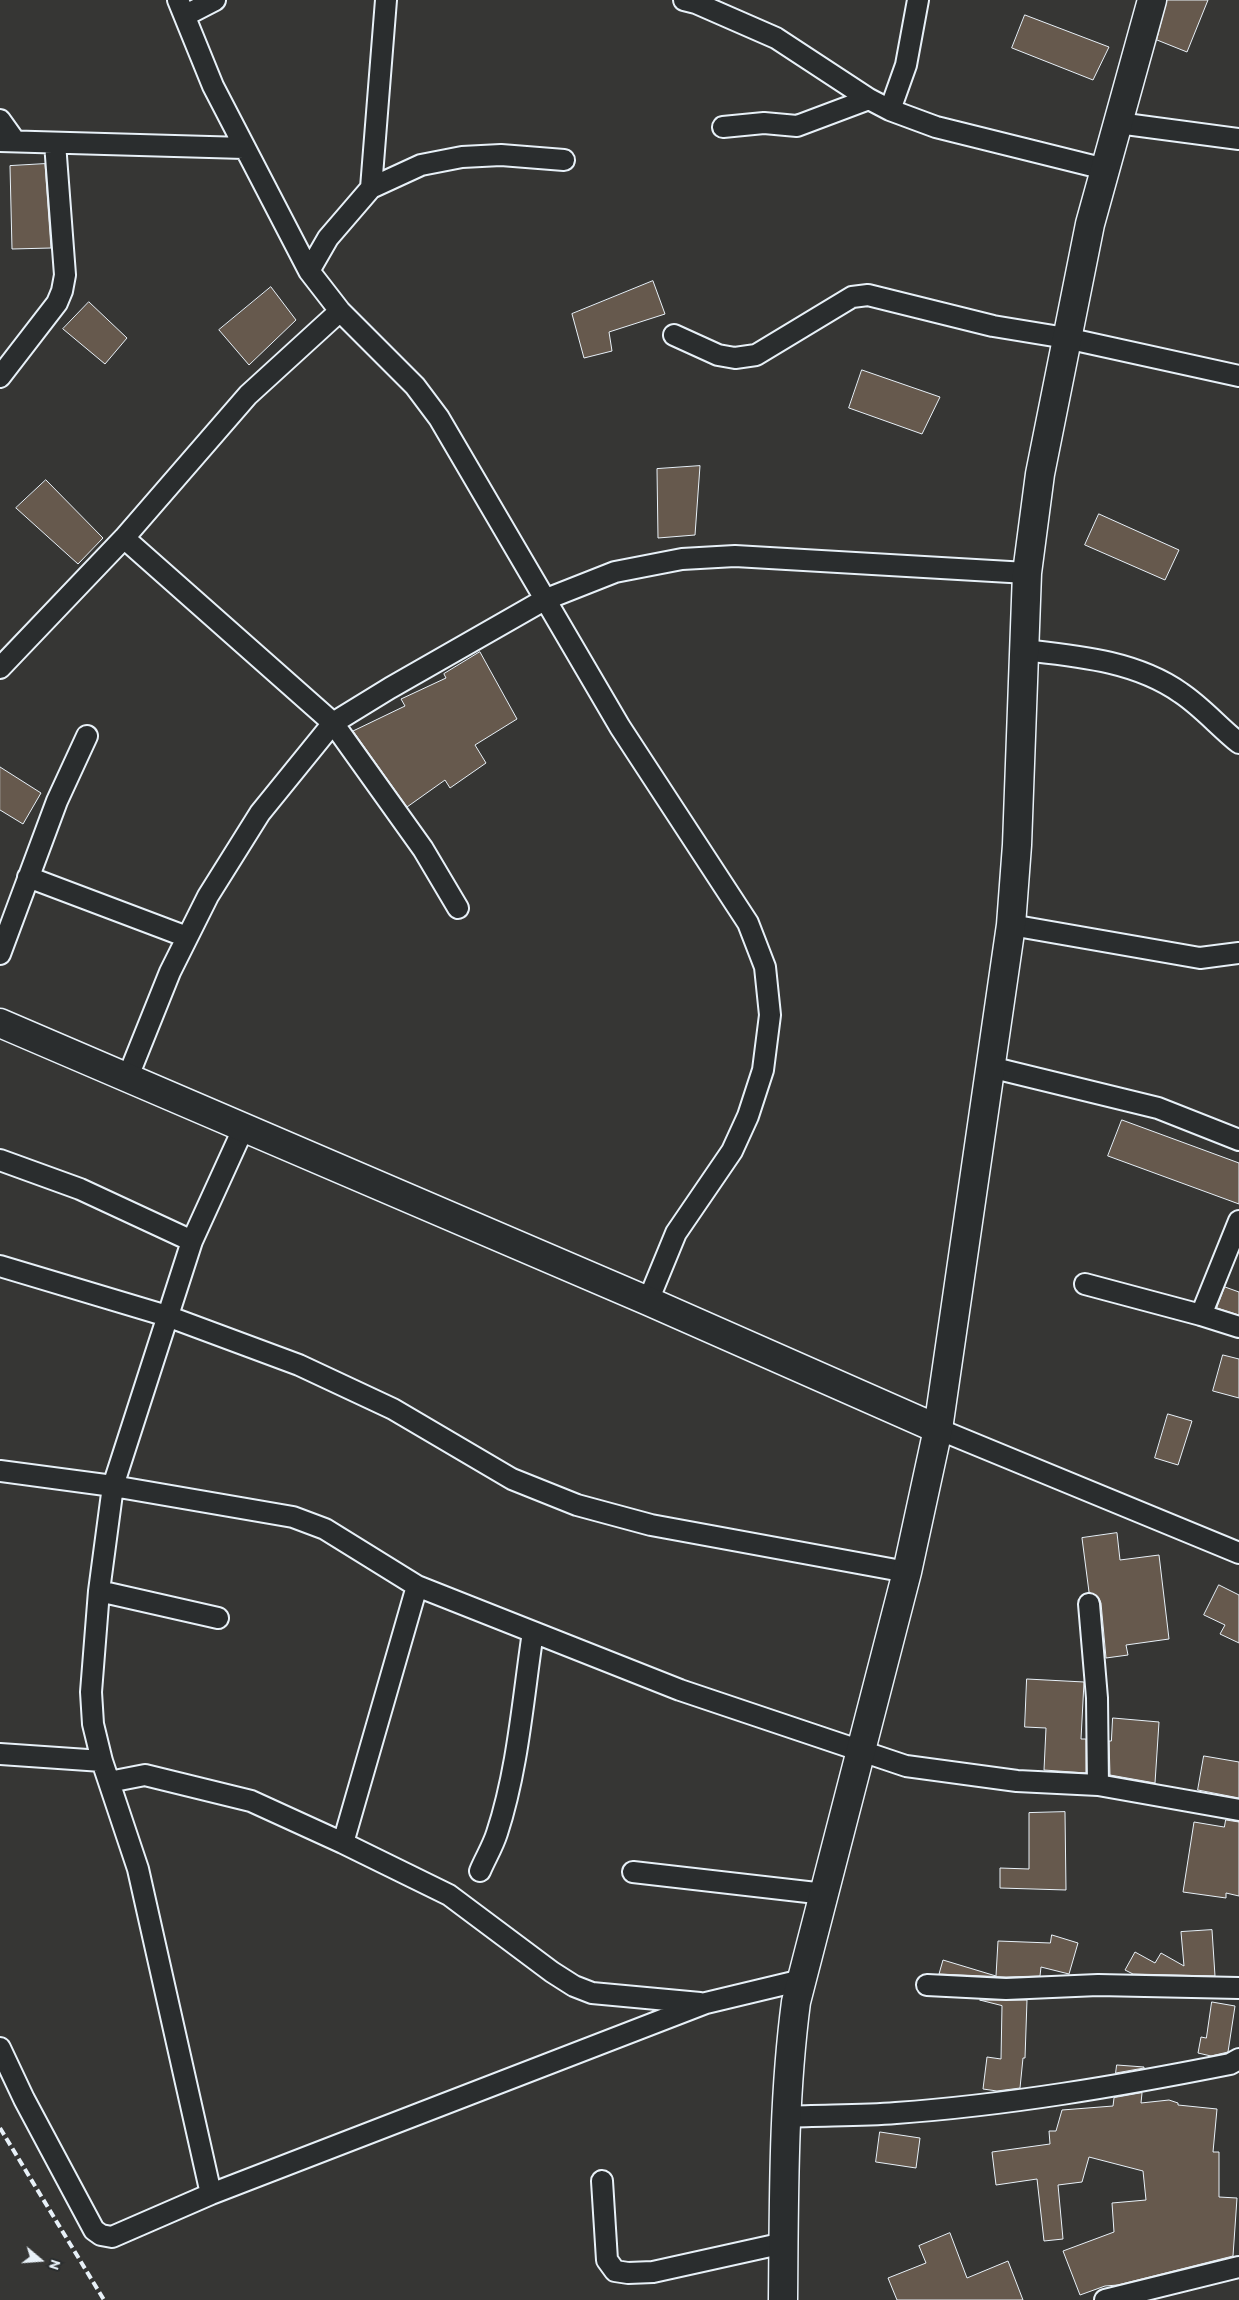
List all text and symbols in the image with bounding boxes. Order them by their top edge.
north arrow [15,2235,65,2285]
text: N [45,2258,64,2272]

